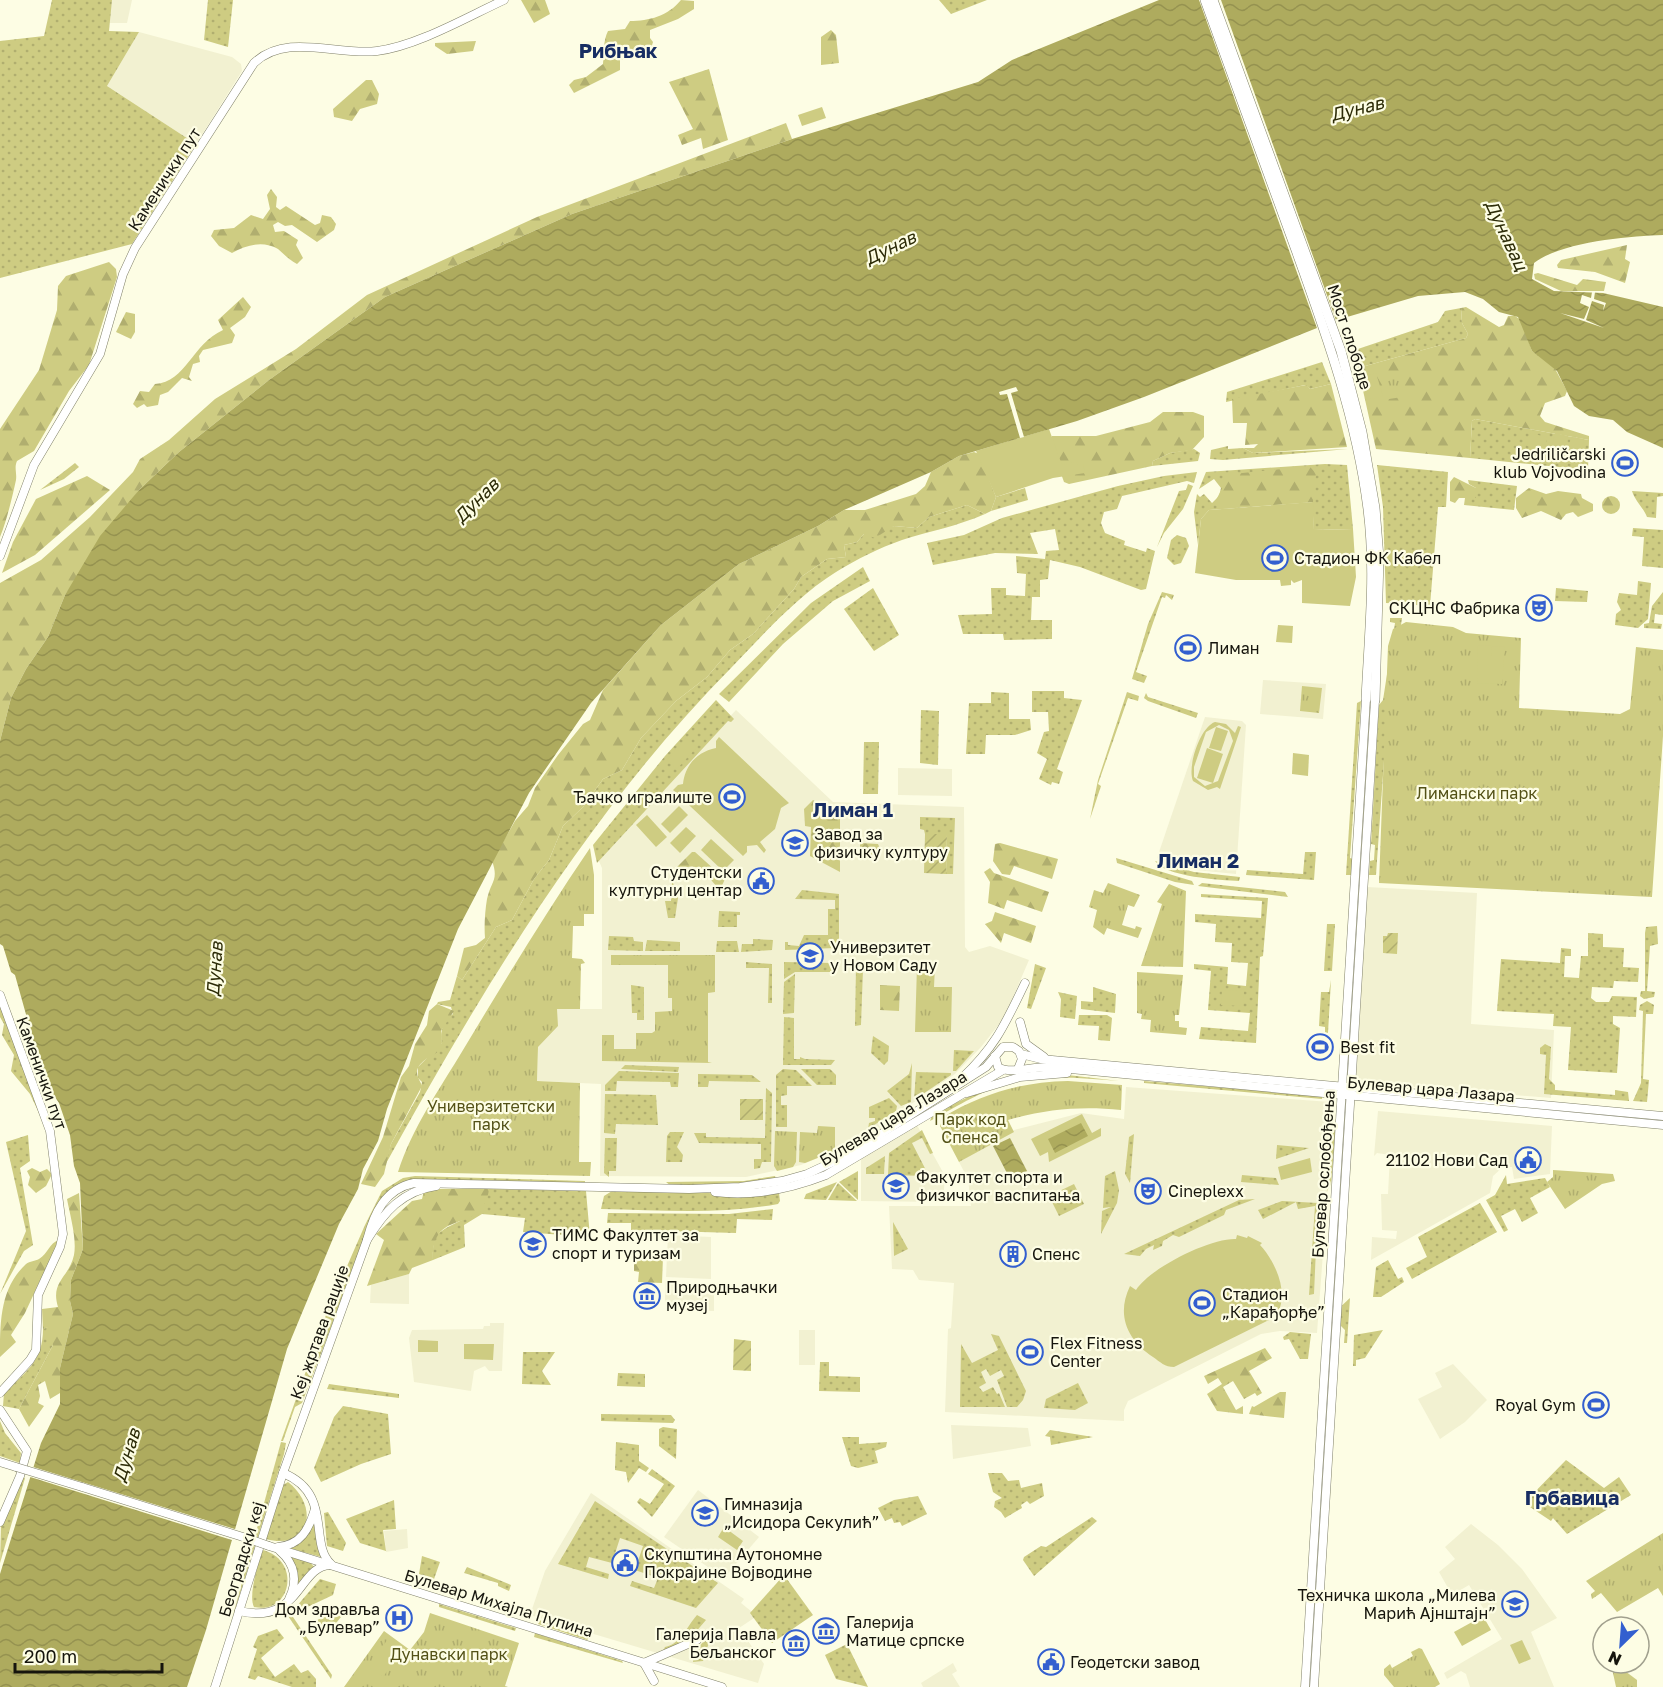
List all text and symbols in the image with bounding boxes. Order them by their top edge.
district label: Рибњак [579,38,658,62]
water label: Дунав [1327,91,1387,125]
street label: Каменички пут [123,124,205,234]
water label: Дунавац [1481,195,1533,275]
water label: Дунав [860,225,920,269]
street label: Мост слободе [1324,282,1376,392]
place label: Jedriličarski klub Vojvodina [1493,444,1606,482]
sports icon: Jedriličarski klub Vojvodina [1610,448,1640,478]
water label: Дунав [448,472,504,528]
sports icon: Стадион ФК Кабел [1260,543,1290,573]
place label: Стадион ФК Кабел [1294,548,1441,568]
theatre icon: СКЦНС Фабрика [1524,593,1554,623]
place label: СКЦНС Фабрика [1389,598,1520,618]
sports icon: Лиман [1173,633,1203,663]
place label: Лиман [1208,638,1260,658]
sports icon: Ђачко игралиште [717,782,747,812]
park label: Лимански парк [1417,783,1537,803]
place label: Ђачко игралиште [573,787,712,807]
district label: Лиман 1 [813,797,893,821]
place label: Завод за физичку културу [814,824,948,862]
school or university icon: Завод за физичку културу [780,828,810,858]
district label: Лиман 2 [1157,848,1239,872]
place label: Студентски културни центар [609,862,742,900]
public building icon: Студентски културни центар [746,866,776,896]
place label: Универзитет у Новом Саду [830,937,937,975]
water label: Дунав [201,940,227,998]
school or university icon: Универзитет у Новом Саду [795,941,825,971]
street label: Каменички пут [12,1014,72,1132]
sports icon: Best fit [1305,1032,1335,1062]
place label: Best fit [1340,1037,1395,1057]
street label: Булевар цара Лазара [816,1066,970,1170]
street label: Булевар цара Лазара [1346,1072,1516,1106]
street label: Булевар ослобођења [1307,1089,1339,1259]
park label: Универзитетски парк [427,1096,555,1134]
park label: Парк код Спенса [934,1109,1006,1147]
public building icon: 21102 Нови Сад [1513,1145,1543,1175]
place label: 21102 Нови Сад [1386,1150,1508,1170]
place label: Факултет спорта и физичког васпитања [916,1167,1080,1205]
school or university icon: Факултет спорта и физичког васпитања [881,1171,911,1201]
theatre icon: Cineplexx [1133,1176,1163,1206]
place label: Cineplexx [1168,1181,1244,1201]
place label: ТИМС Факултет за спорт и туризам [552,1225,699,1263]
school or university icon: ТИМС Факултет за спорт и туризам [518,1229,548,1259]
building icon: Спенс [998,1239,1028,1269]
place label: Спенс [1032,1244,1081,1264]
street label: Кеј жртава рације [285,1262,353,1402]
place label: Природњачки музеј [666,1277,777,1315]
museum icon: Природњачки музеј [632,1281,662,1311]
place label: Стадион „Карађорђе” [1222,1284,1325,1322]
sports icon: Стадион „Карађорђе” [1187,1288,1217,1318]
place label: Flex Fitness Center [1050,1333,1143,1371]
sports icon: Flex Fitness Center [1015,1337,1045,1367]
sports icon: Royal Gym [1581,1390,1611,1420]
place label: Royal Gym [1495,1395,1576,1415]
water label: Дунав [107,1425,145,1485]
district label: Грбавица [1525,1485,1619,1509]
place label: Гимназија „Исидора Секулић” [724,1494,880,1532]
school or university icon: Гимназија „Исидора Секулић” [690,1498,720,1528]
street label: Београдски кеј [214,1499,268,1619]
place label: Скупштина Аутономне Покрајине Војводине [644,1544,822,1582]
public building icon: Скупштина Аутономне Покрајине Војводине [610,1548,640,1578]
street label: Булевар Михајла Пупина [402,1565,596,1641]
place label: Техничка школа „Милева Марић Ајнштајн” [1298,1585,1496,1623]
school or university icon: Техничка школа „Милева Марић Ајнштајн” [1500,1589,1530,1619]
place label: Дом здравља „Булевар” [275,1599,380,1637]
hospital icon: Дом здравља „Булевар” [384,1603,414,1633]
place label: Галерија Матице српске [846,1612,964,1650]
north arrow [1591,1615,1651,1675]
museum icon: Галерија Матице српске [811,1616,841,1646]
place label: Галерија Павла Бељанског [656,1624,777,1662]
museum icon: Галерија Павла Бељанског [781,1628,811,1658]
scale bar [15,1636,162,1674]
park label: Дунавски парк [390,1644,508,1664]
text: 200 m [24,1645,77,1667]
public building icon: Геодетски завод [1036,1647,1066,1677]
text: N [1605,1647,1624,1670]
place label: Геодетски завод [1070,1652,1200,1672]

